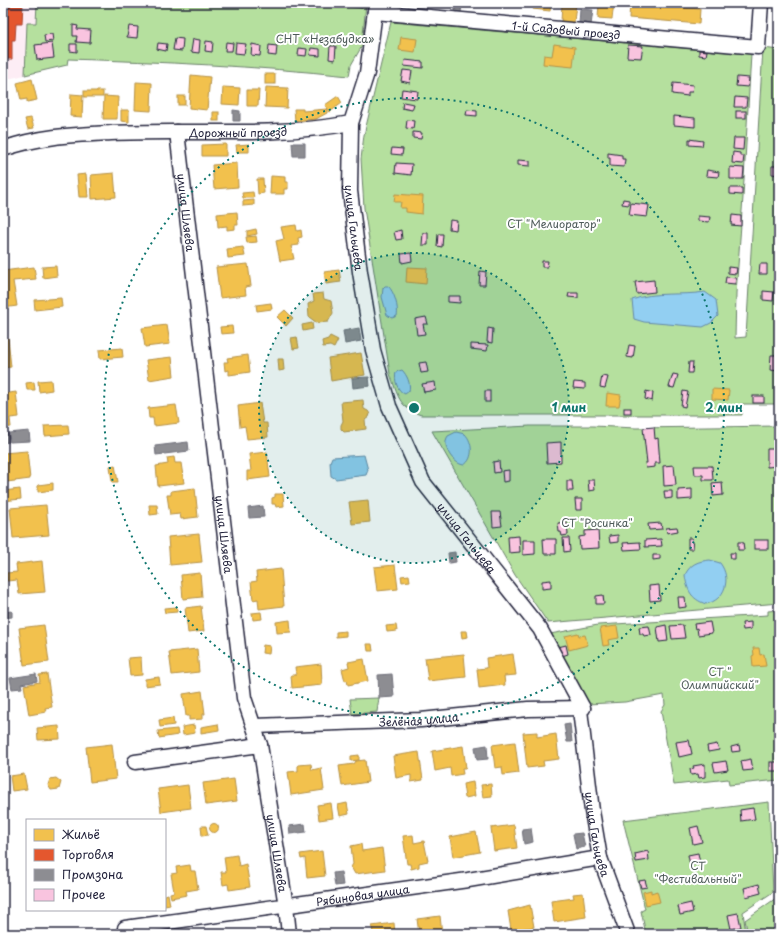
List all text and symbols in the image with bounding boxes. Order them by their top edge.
street label: 1-й Садовый проезд [511,16,621,43]
park label: СНТ «Незабудка» [276,30,374,47]
street label: Дорожный проезд [189,122,288,141]
street label: улица Шляева [173,172,200,253]
street label: улица Гальцева [341,185,368,272]
park label: СТ "Мелиоратор" [507,215,601,232]
text: 1 мин [552,398,587,416]
text: 2 мин [705,398,743,416]
centre of rings [407,401,421,415]
street label: улица Шляева [212,494,238,574]
street label: улица Гальцева [434,498,501,577]
park label: СТ "Росинка" [561,514,633,531]
park label: СТ " Олимпийский" [681,663,759,693]
street label: Зелёная улица [379,708,460,730]
street label: улица Гальцева [581,791,615,879]
street label: улица Шляева [263,813,292,893]
legend [26,819,166,911]
text: Жильё [61,825,100,843]
text: Торговля [62,845,114,863]
park label: СТ "Фестивальный" [654,857,742,887]
text: Промзона [62,865,124,883]
street label: Рябиновая улица [315,880,411,910]
text: Прочее [62,885,106,903]

